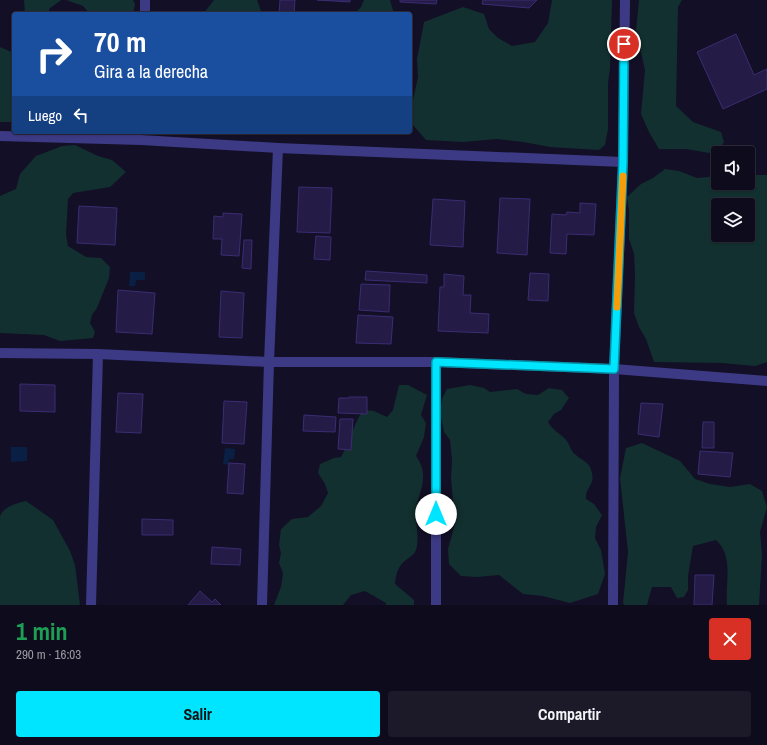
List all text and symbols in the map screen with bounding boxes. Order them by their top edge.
text: 70 m [94,23,146,61]
pin [607,27,641,61]
icon: right [28,28,80,80]
icon: arrive [613,33,635,55]
text: Gira a la derecha [94,59,208,84]
icon: left [70,104,92,126]
text: Luego [28,105,62,126]
map controls [711,146,755,242]
button: sound [711,146,755,190]
button: layers [711,198,755,242]
position arrow [415,493,457,535]
text: 1 min [16,615,67,647]
button: close [709,618,751,660]
text: 290 m · 16:03 [16,646,81,663]
button: Salir [16,691,380,737]
button: Compartir [388,691,751,737]

